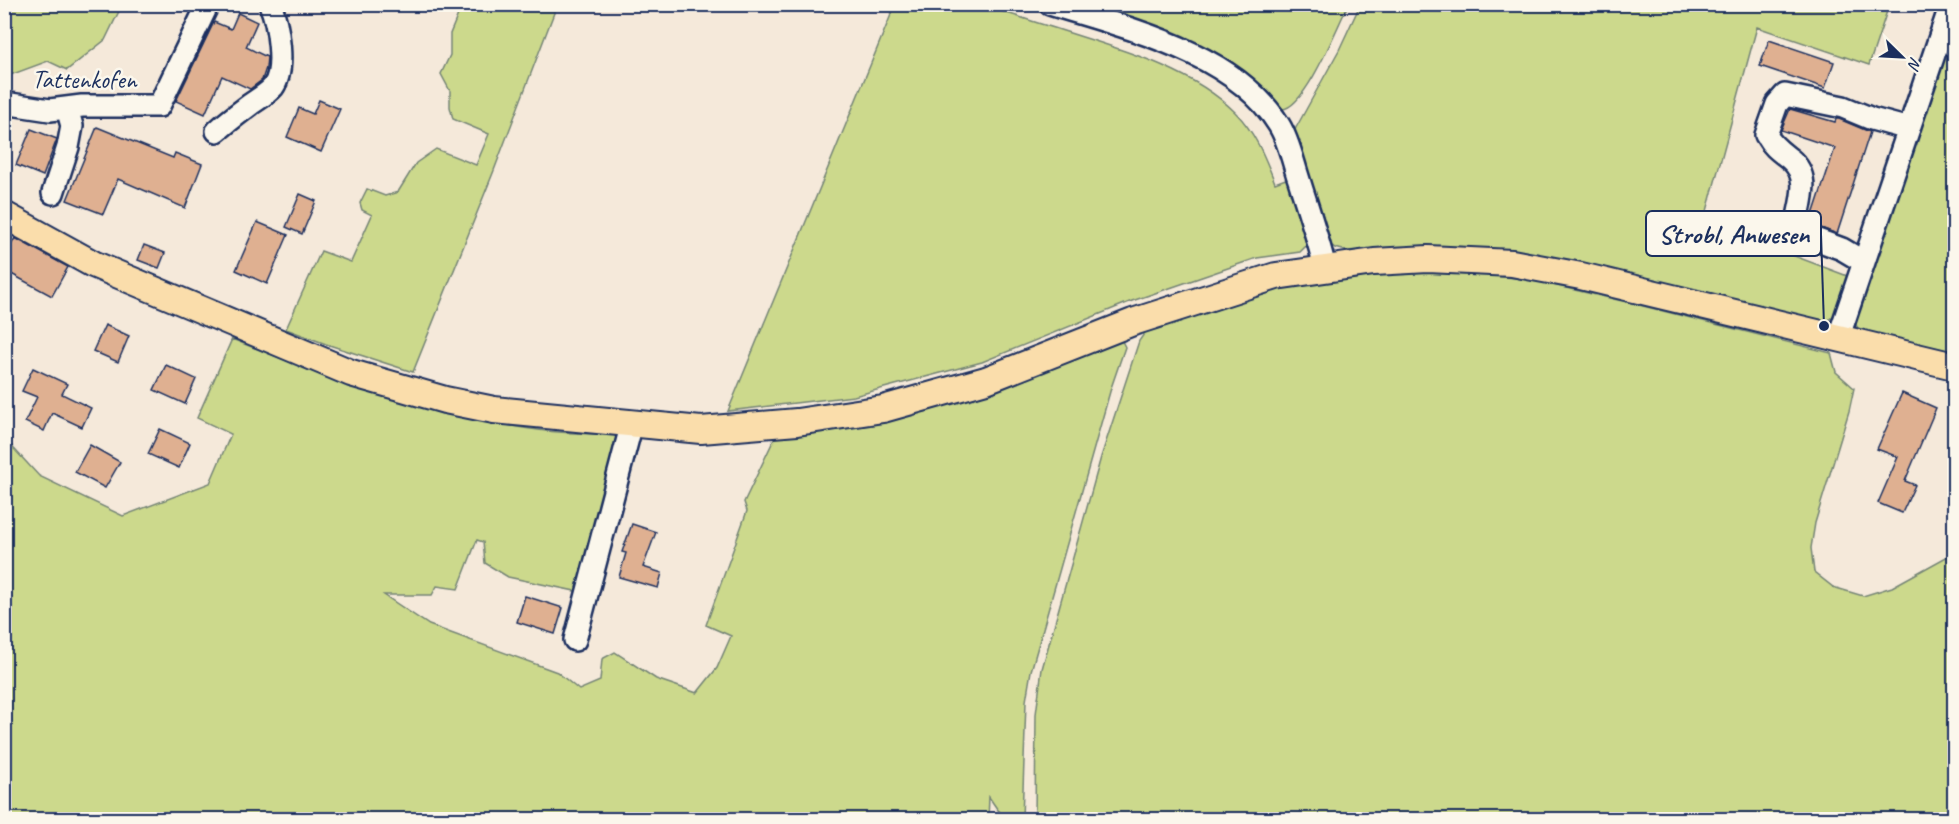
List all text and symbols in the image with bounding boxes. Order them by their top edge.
north arrow [1872,27,1932,87]
text: N [1902,54,1926,74]
street label: Tattenkofen [32,63,138,96]
callout: Strobl, Anwesen [1646,211,1821,256]
text: Strobl, Anwesen [1659,217,1811,251]

